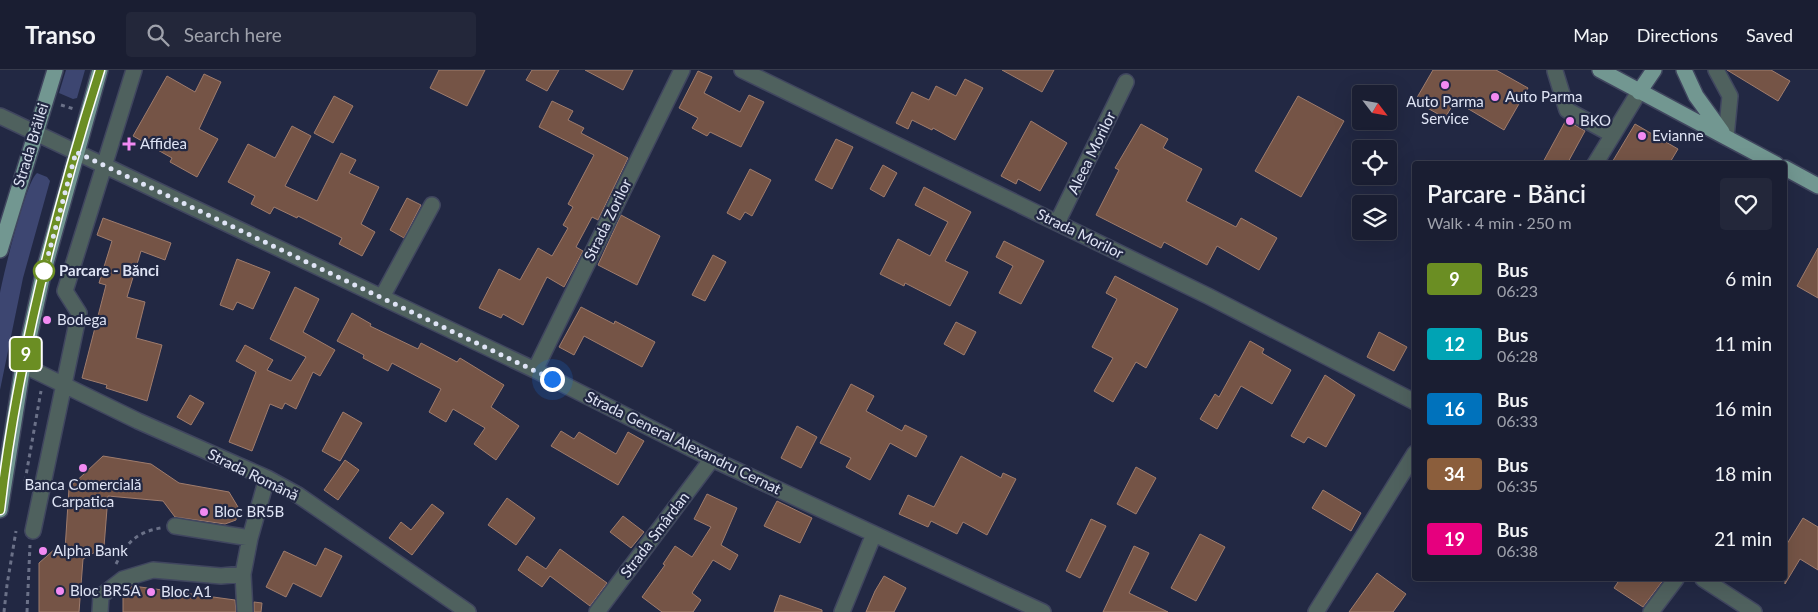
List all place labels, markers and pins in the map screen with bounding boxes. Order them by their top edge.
marker: Auto Parma Service [1439,79,1451,91]
place label: Auto Parma [1505,87,1583,105]
marker: Auto Parma [1489,91,1501,103]
place label: Auto Parma Service [1406,92,1484,127]
place label: BKO [1580,111,1611,129]
marker: BKO [1564,115,1576,127]
place label: Evianne [1652,126,1704,144]
marker: Evianne [1636,130,1648,142]
place label: Affidea [140,134,187,152]
marker: Affidea [122,137,136,151]
marker: Parcare - Bănci [33,260,55,282]
place label: Parcare - Bănci [59,261,159,279]
place label: Bodega [57,310,107,328]
marker: Bodega [41,314,53,326]
marker: Banca Comercială Carpatica [77,462,89,474]
place label: Banca Comercială Carpatica [25,475,141,510]
place label: Bloc BR5B [214,502,284,520]
marker: Bloc BR5B [198,506,210,518]
place label: Alpha Bank [53,541,128,559]
marker: Alpha Bank [37,545,49,557]
place label: Bloc BR5A [70,581,141,599]
place label: Bloc A1 [161,582,212,600]
marker: Bloc BR5A [54,585,66,597]
marker: Bloc A1 [145,586,157,598]

